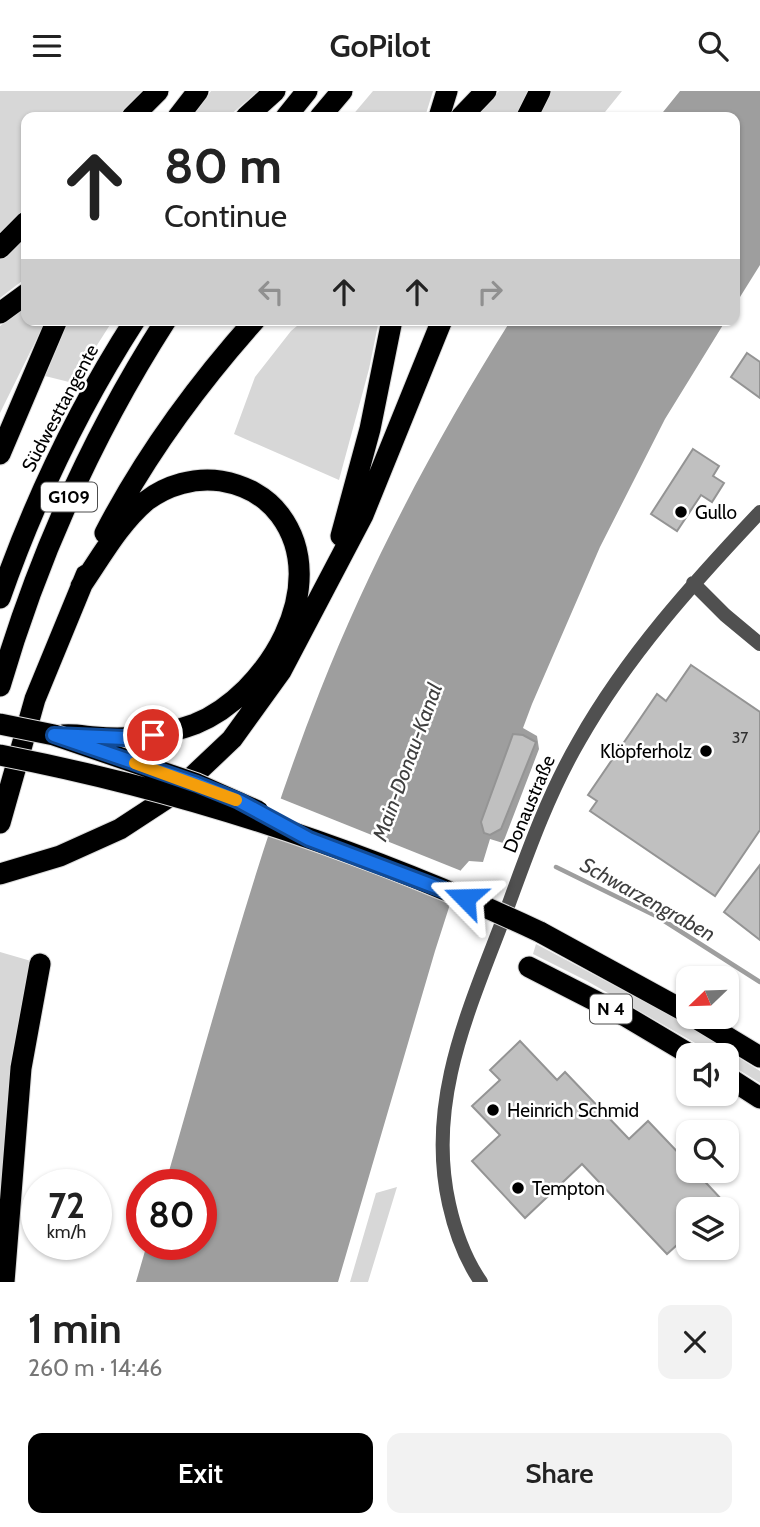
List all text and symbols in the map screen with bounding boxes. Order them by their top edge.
text: GoPilot [329,26,431,65]
icon: menu [28,27,66,65]
icon: search [694,27,732,65]
text: 80 m [164,136,282,195]
icon: ahead [49,140,140,231]
text: Continue [164,196,287,235]
icon: left [252,273,290,311]
icon: ahead [325,273,363,311]
icon: ahead [398,273,436,311]
icon: right [471,273,509,311]
street label: Südwesttangente [17,340,103,476]
road number: G109 [41,483,97,511]
place label: Gullo [695,501,737,524]
marker: Gullo [673,504,689,520]
water label: Main-Donau-Kanal [367,680,447,845]
pin [123,705,183,765]
icon: arrive [134,716,172,754]
house number: 37 [732,728,748,747]
place label: Klöpferholz [600,740,692,763]
marker: Klöpferholz [698,743,714,759]
street label: Donaustraße [498,752,560,856]
water label: Schwarzengraben [576,852,720,946]
position arrow [428,861,502,935]
north arrow [676,966,738,1029]
map controls [676,966,739,1260]
road number: N 4 [590,994,632,1023]
button: sound [676,1043,739,1106]
place label: Heinrich Schmid [507,1099,639,1122]
marker: Heinrich Schmid [485,1102,501,1118]
button: search [676,1120,739,1183]
speed limit sign: 80 [126,1169,217,1260]
place label: Tempton [532,1177,605,1200]
marker: Tempton [510,1180,526,1196]
text: 72 [48,1184,85,1227]
button: layers [676,1197,739,1260]
text: km/h [47,1221,86,1243]
text: 1 min [28,1302,122,1354]
button: close [658,1305,732,1379]
text: 260 m · 14:46 [28,1354,162,1382]
button: Exit [28,1433,373,1513]
button: Share [387,1433,732,1513]

